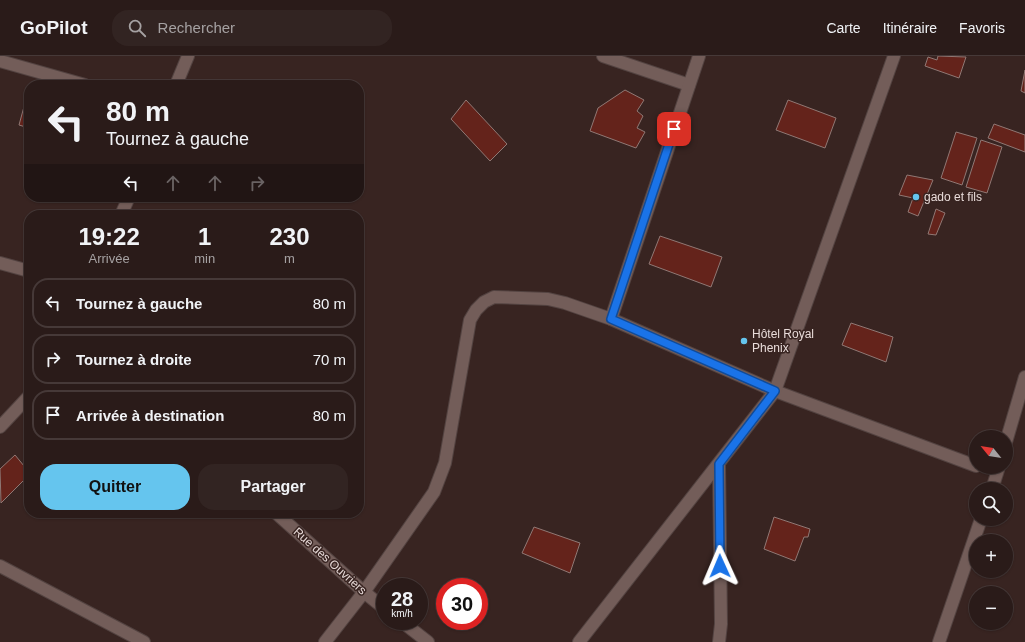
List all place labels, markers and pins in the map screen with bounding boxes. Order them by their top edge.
pin [657,112,691,146]
place label: gado et fils [924,190,982,204]
marker: gado et fils [911,192,921,202]
place label: Hôtel Royal Phenix [752,327,814,355]
marker: Hôtel Royal Phenix [739,336,749,346]

